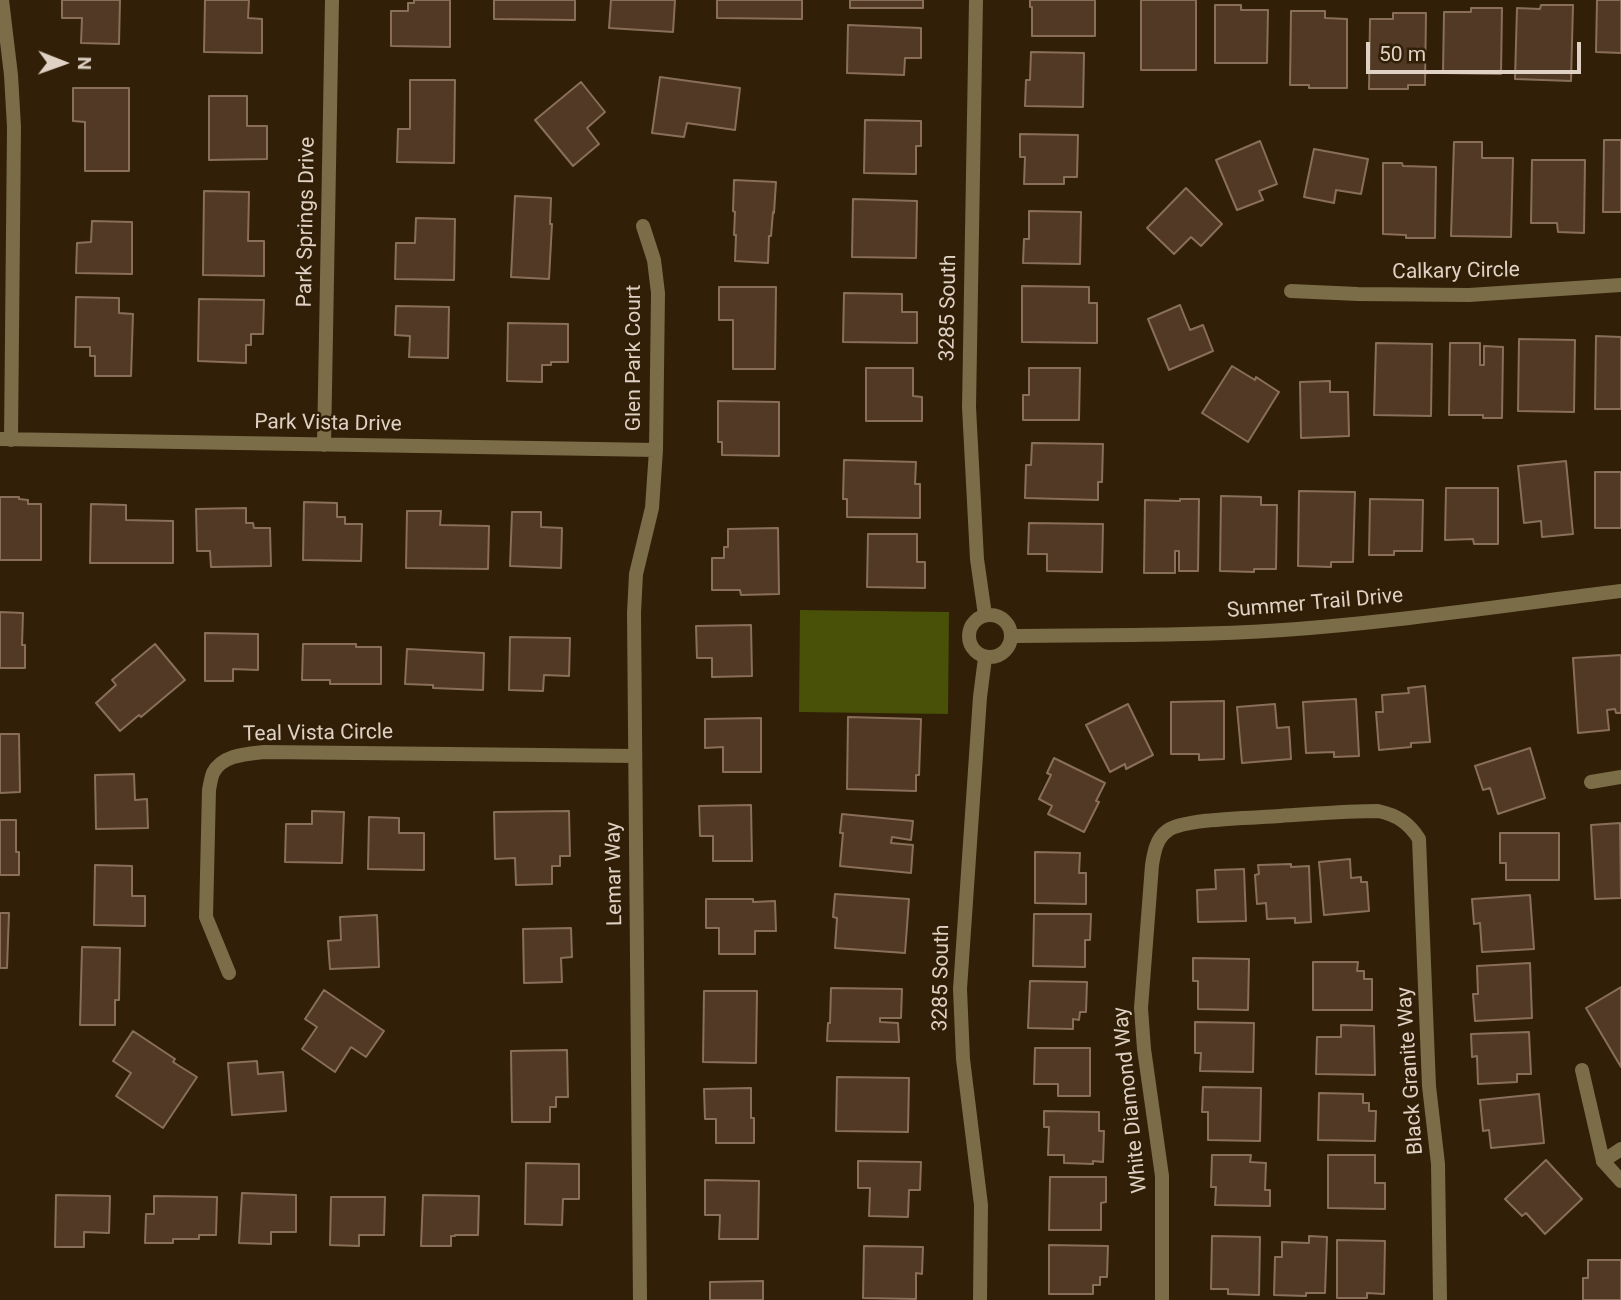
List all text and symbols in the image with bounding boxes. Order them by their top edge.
north arrow [28,28,98,98]
scale bar [1369,28,1584,72]
text: 50 m [1379,42,1426,66]
text: N [73,56,96,70]
street label: Park Springs Drive [293,136,321,308]
street label: 3285 South [935,254,963,362]
street label: Calkary Circle [1392,258,1520,286]
street label: Glen Park Court [622,285,648,431]
street label: Park Vista Drive [254,410,402,438]
street label: Summer Trail Drive [1226,584,1404,624]
street label: Teal Vista Circle [243,720,393,748]
street label: Lemar Way [601,822,629,926]
street label: 3285 South [928,924,956,1032]
street label: Black Granite Way [1393,986,1429,1156]
street label: White Diamond Way [1109,1006,1153,1194]

